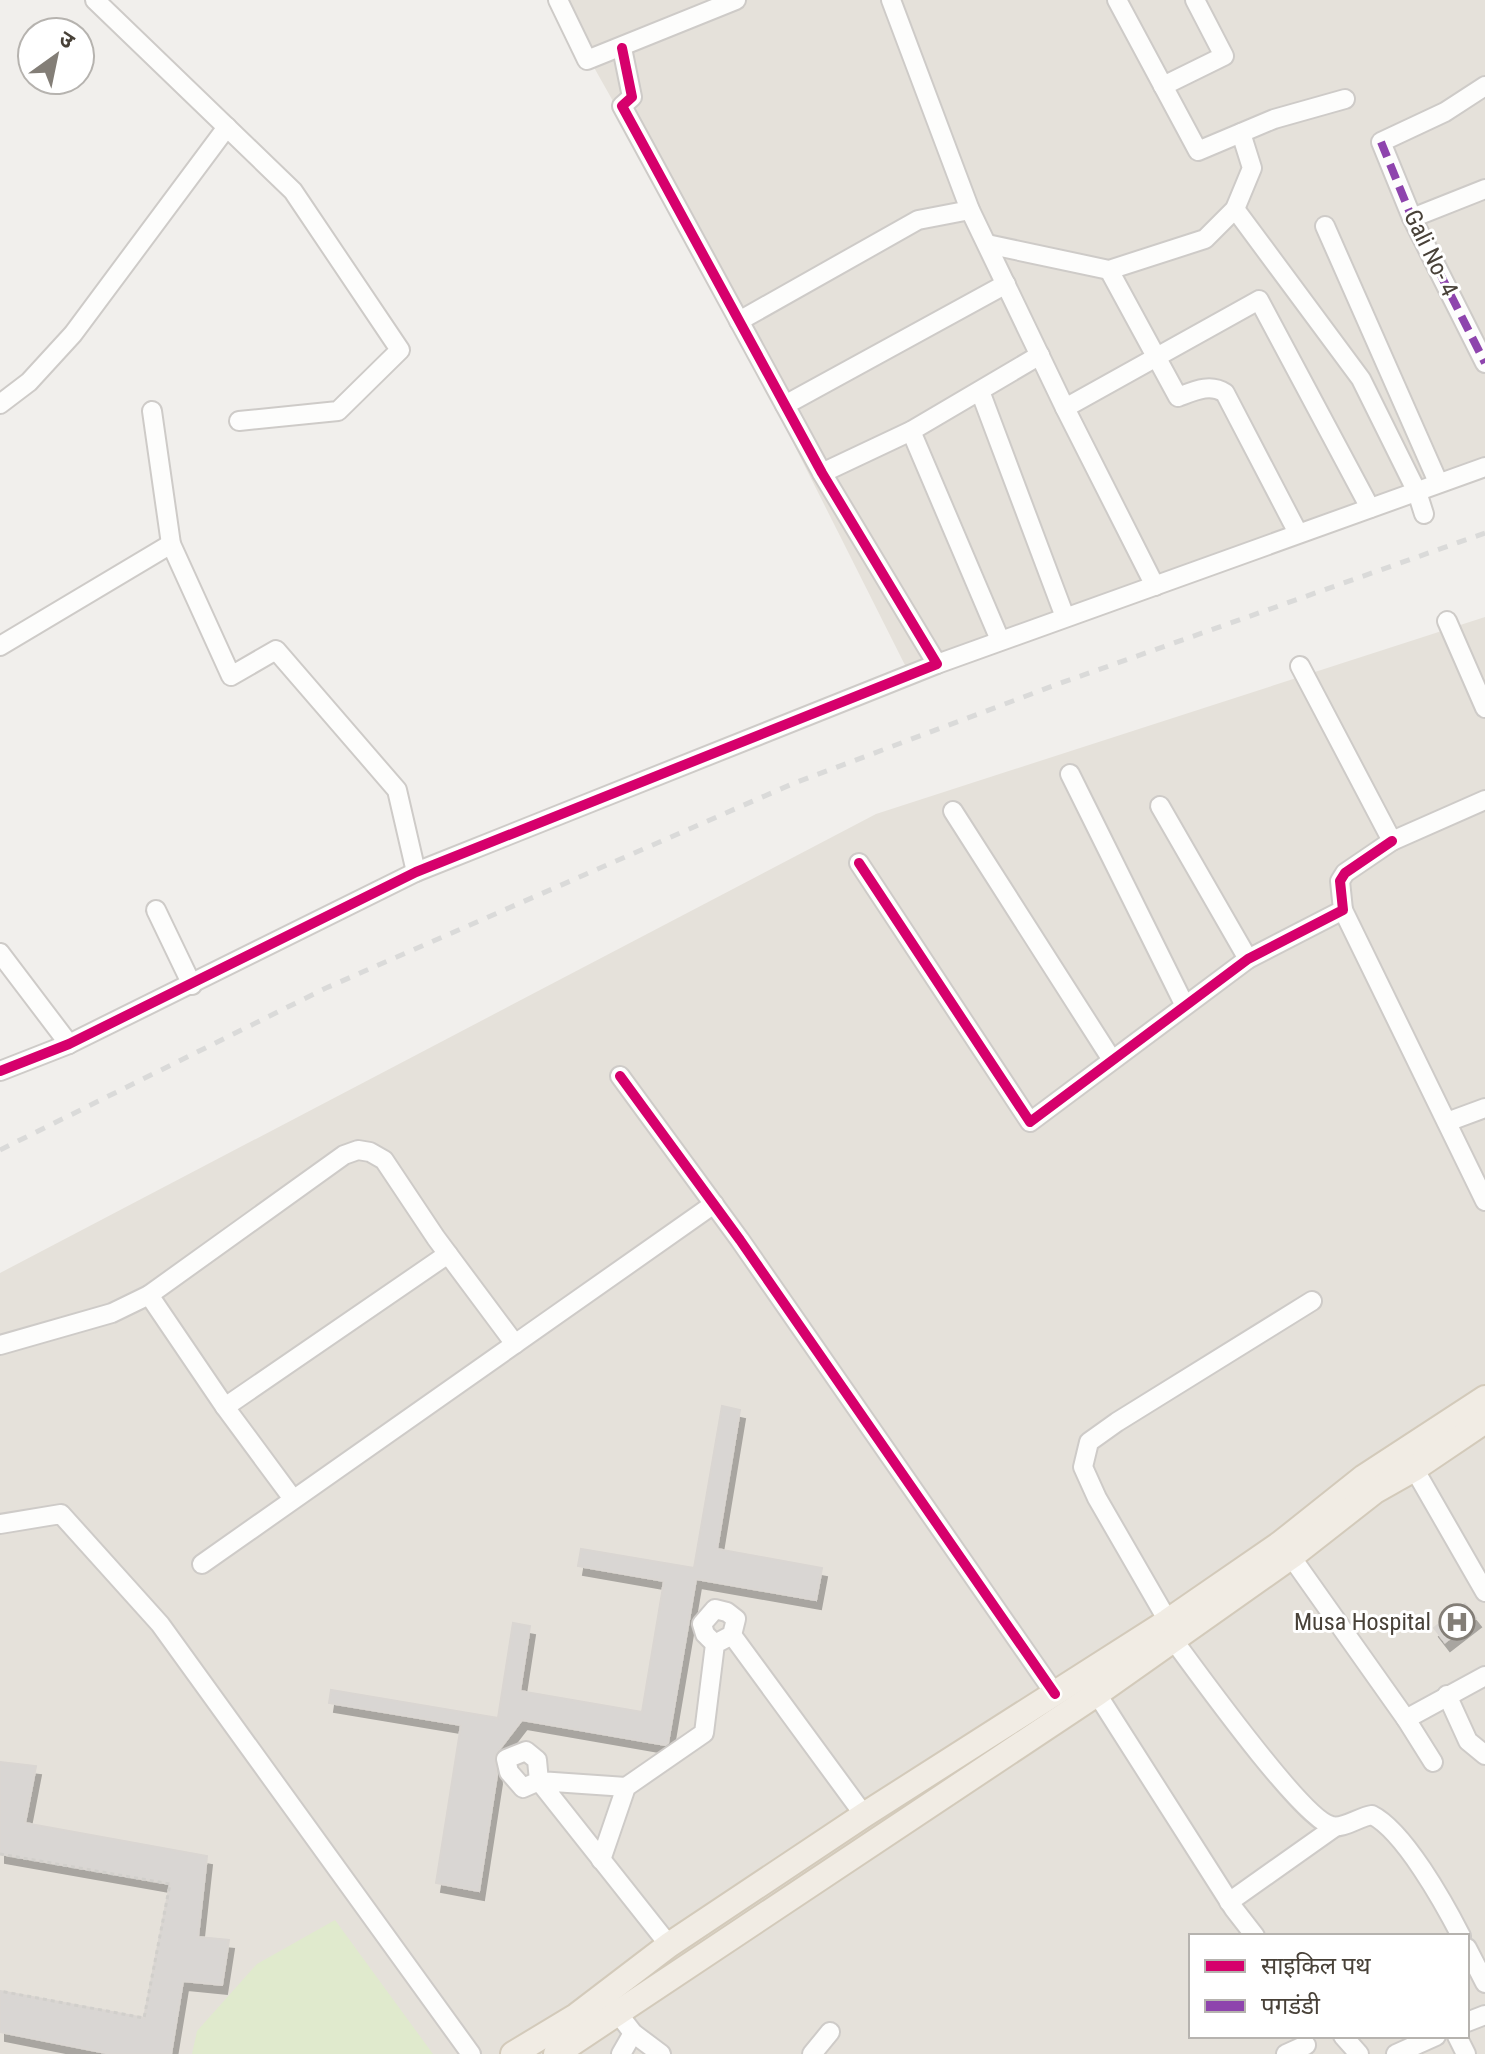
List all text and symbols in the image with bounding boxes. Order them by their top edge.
north arrow [16,16,96,96]
text: उ [54,26,80,54]
street label: Gali No- 4 [1398,205,1464,301]
hospital icon: Musa Hospital [1438,1603,1476,1641]
place label: Musa Hospital [1294,1608,1431,1636]
legend [1189,1934,1469,2038]
text: साइकिल पथ [1261,1952,1371,1980]
text: पगडंडी [1261,1992,1321,2020]

